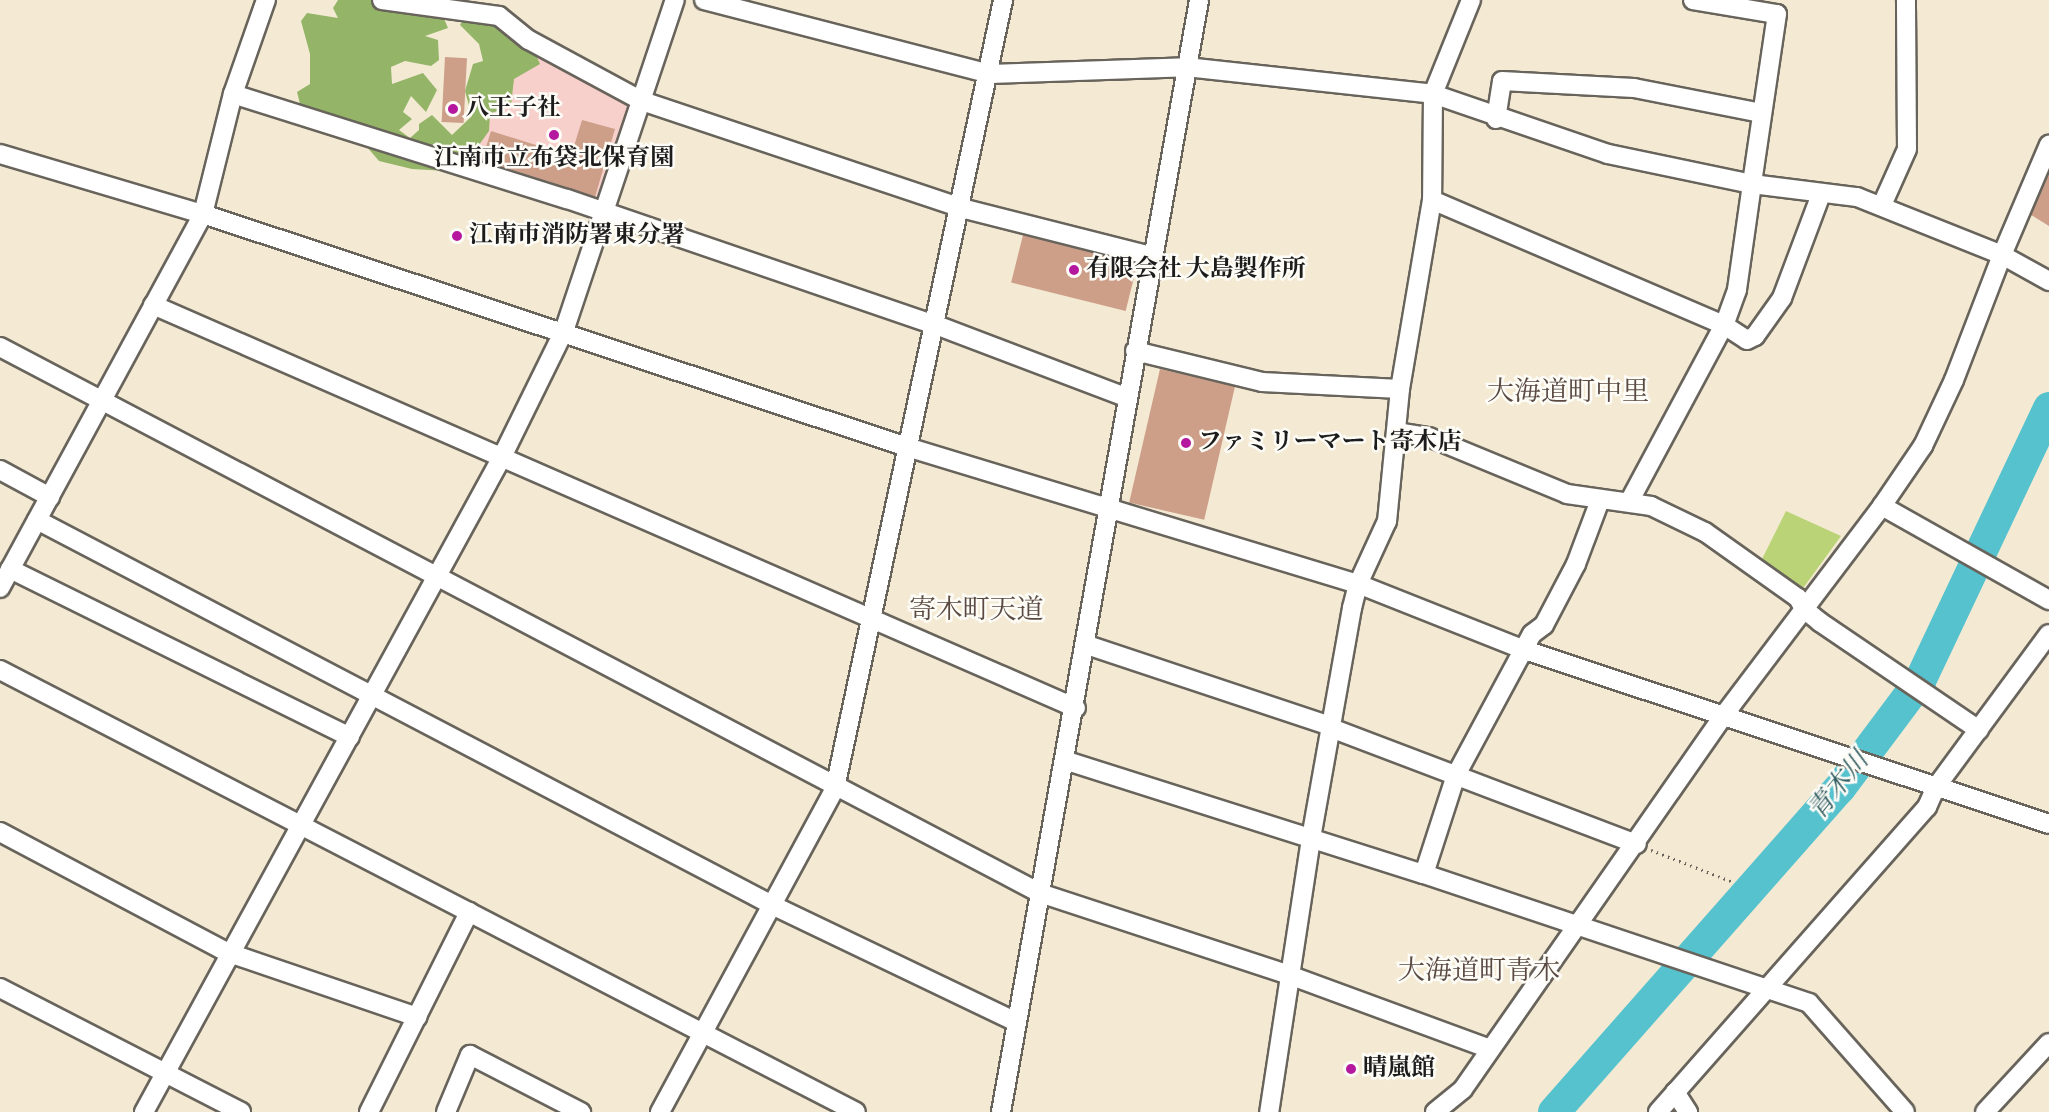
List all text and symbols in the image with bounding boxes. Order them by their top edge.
place label: 八王子社 [465,95,561,123]
marker: 八王子社 [446,102,460,116]
marker: 江南市立布袋北保育園 [547,128,561,142]
place label: 江南市立布袋北保育園 [434,145,674,173]
place label: 江南市消防署東分署 [469,222,685,250]
marker: 江南市消防署東分署 [450,229,464,243]
place label: 有限会社 大島製作所 [1086,256,1306,284]
marker: 有限会社 大島製作所 [1067,263,1081,277]
district label: 大海道町中里 [1487,377,1649,409]
place label: ファミリーマート寄木店 [1198,429,1462,457]
marker: ファミリーマート寄木店 [1179,436,1193,450]
district label: 寄木町天道 [909,595,1043,627]
water label: 青木川 [1802,746,1876,826]
district label: 大海道町青木 [1398,956,1560,988]
place label: 晴嵐館 [1363,1055,1435,1083]
marker: 晴嵐館 [1344,1062,1358,1076]

